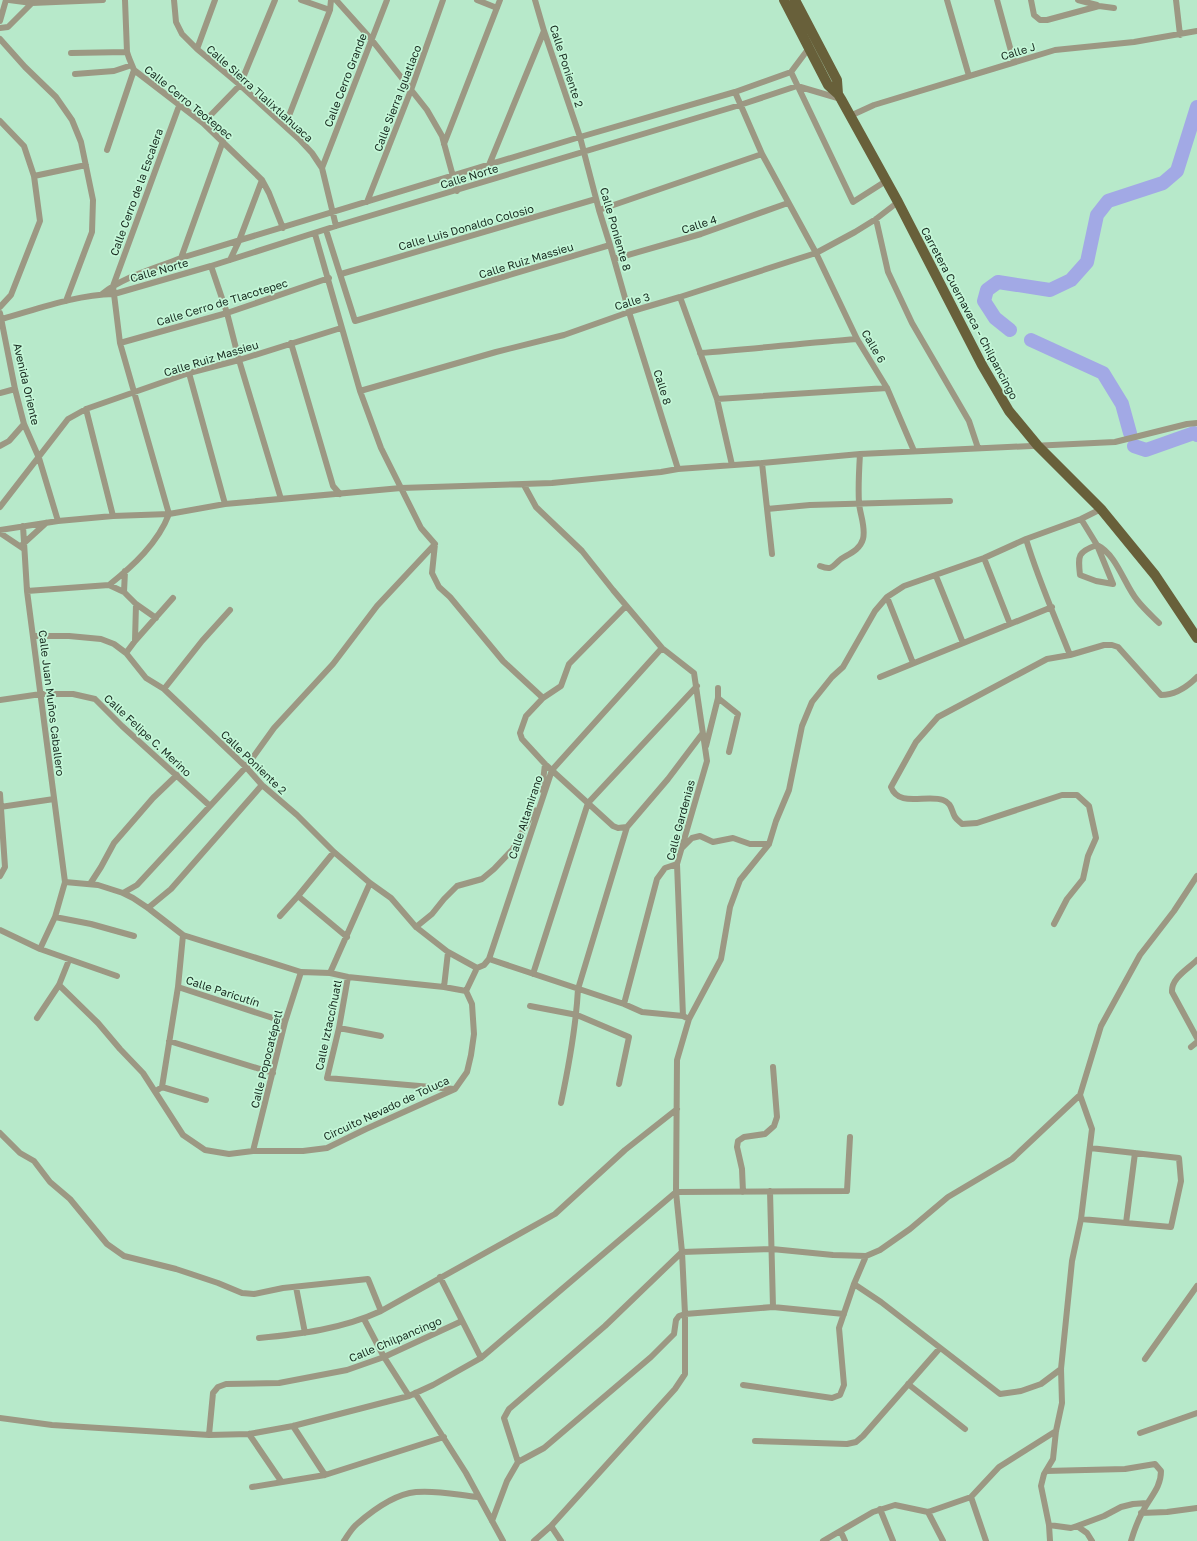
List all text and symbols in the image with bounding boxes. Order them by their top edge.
street label: Calle Poniente 2 [548,23,586,109]
street label: Calle Cerro Grande [321,31,369,129]
street label: Calle J [999,40,1037,62]
street label: Calle Sierra Tlalixtlahuaca [204,42,316,144]
street label: Calle Sierra Iguatlaco [371,42,424,153]
street label: Calle Cerro Teotepec [142,62,236,142]
street label: Calle Cerro de la Escalera [107,126,165,258]
street label: Calle Norte [438,161,500,191]
street label: Calle Poniente 8 [598,186,634,273]
street label: Calle Luis Donaldo Colosio [397,201,536,253]
street label: Calle 4 [680,212,719,236]
street label: Carretera Cuernavaca - Chilpancingo [919,225,1021,402]
street label: Calle Ruiz Massieu [477,239,575,281]
street label: Calle Norte [128,255,190,285]
street label: Calle Cerro de Tlacotepec [155,276,289,328]
street label: Calle 3 [613,289,651,313]
street label: Calle 6 [859,327,889,365]
street label: Calle Ruiz Massieu [162,337,260,379]
street label: Avenida Oriente [11,342,43,426]
street label: Calle 8 [651,368,675,407]
street label: Calle Juan Muños Caballero [37,629,67,777]
street label: Calle Felipe C. Merino [102,691,195,779]
street label: Calle Poniente 2 [219,727,289,797]
street label: Calle Altamirano [505,773,545,861]
street label: Calle Gardenias [663,778,697,862]
street label: Calle Paricutín [184,973,262,1009]
street label: Calle Iztaccíhuatl [312,978,344,1071]
street label: Calle Popocatépetl [248,1008,285,1109]
street label: Circuito Nevado de Toluca [321,1073,451,1143]
street label: Calle Chilpancingo [347,1313,444,1364]

